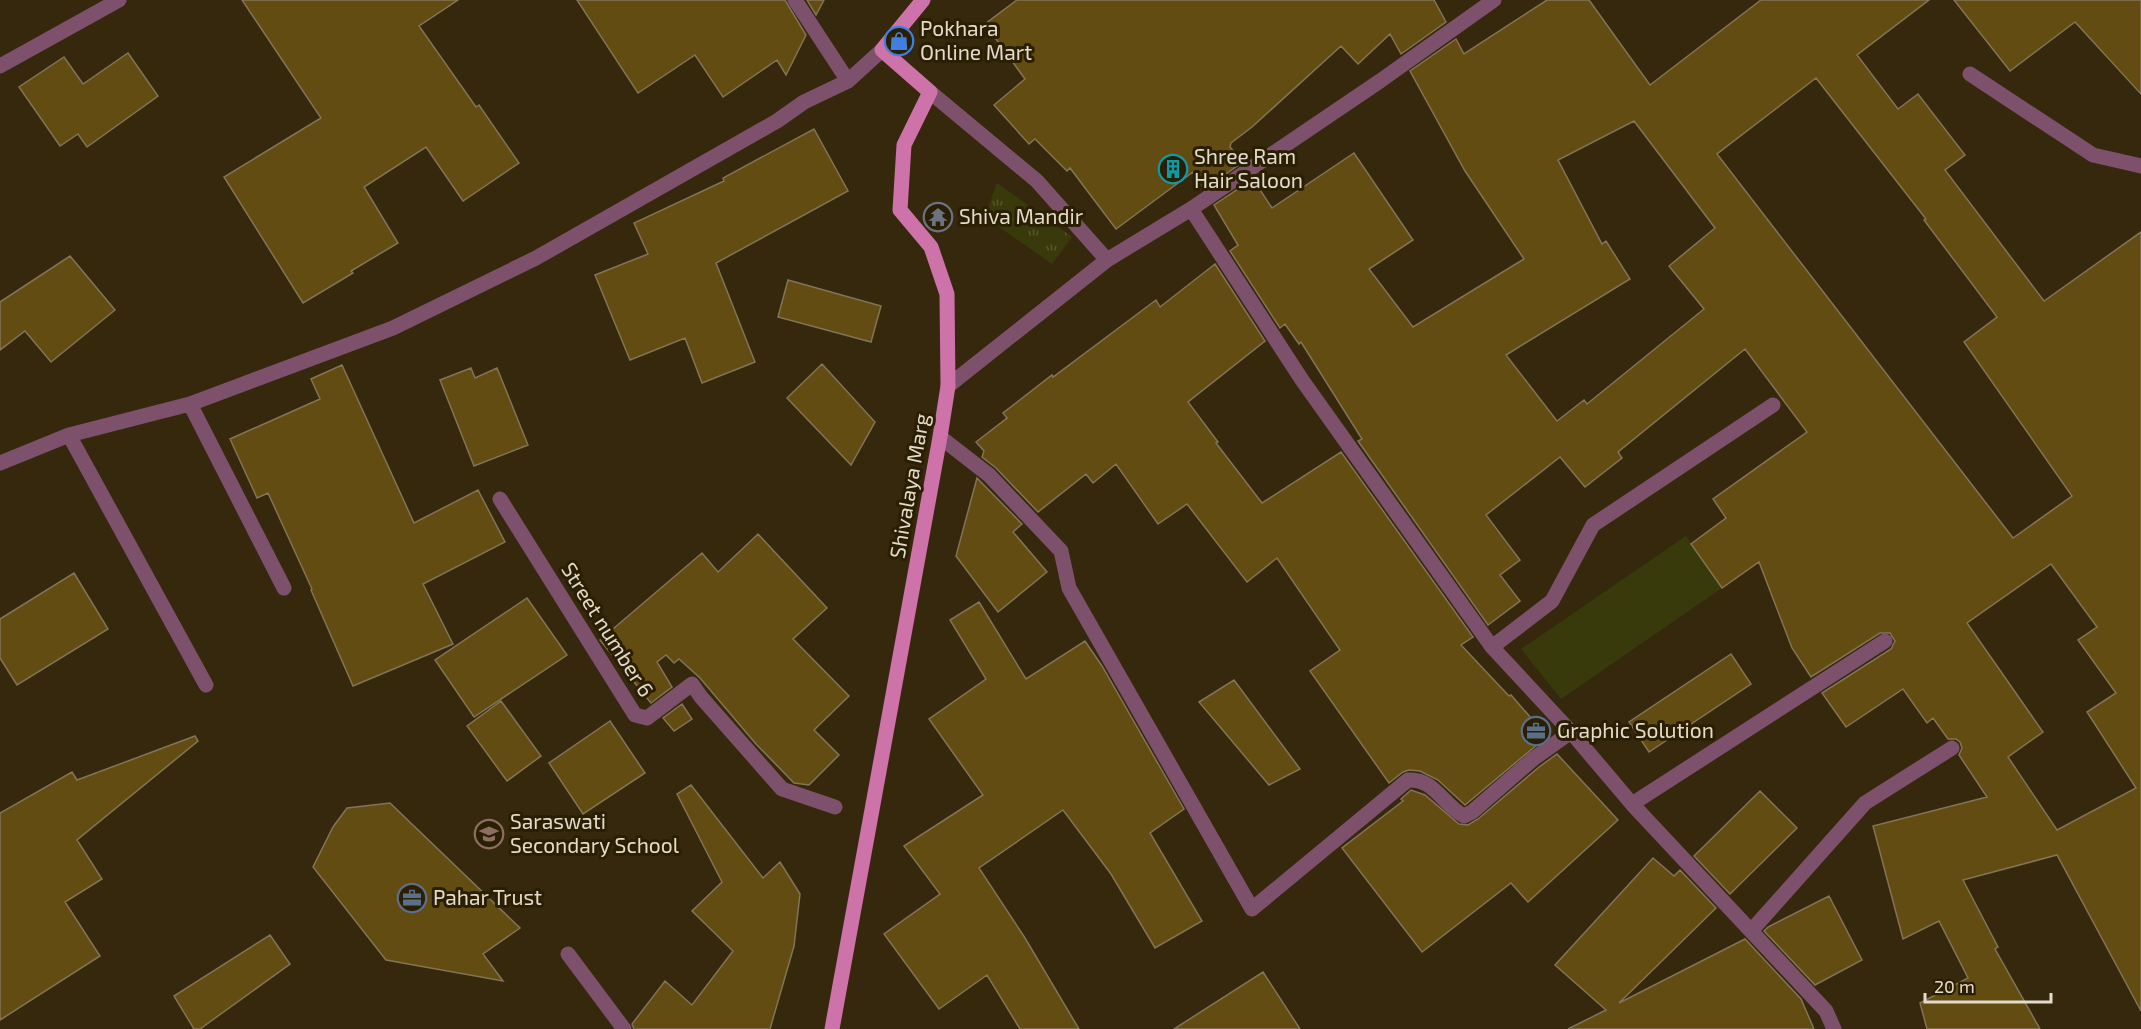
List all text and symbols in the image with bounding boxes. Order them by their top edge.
place label: Pokhara Online Mart [920,15,1032,64]
shop icon: Pokhara Online Mart [883,25,915,57]
place label: Shree Ram Hair Saloon [1194,143,1303,192]
building icon: Shree Ram Hair Saloon [1157,153,1189,185]
temple icon: Shiva Mandir [922,201,954,233]
place label: Shiva Mandir [959,203,1084,228]
street label: Shivalaya Marg [883,411,934,560]
street label: Street number 6 [557,557,660,701]
office icon: Graphic Solution [1520,715,1552,747]
place label: Graphic Solution [1557,717,1714,742]
place label: Saraswati Secondary School [510,808,680,857]
school or university icon: Saraswati Secondary School [473,818,505,850]
office icon: Pahar Trust [396,882,428,914]
place label: Pahar Trust [433,884,542,909]
scale bar [1925,966,2051,1004]
text: 20 m [1934,975,1975,997]

